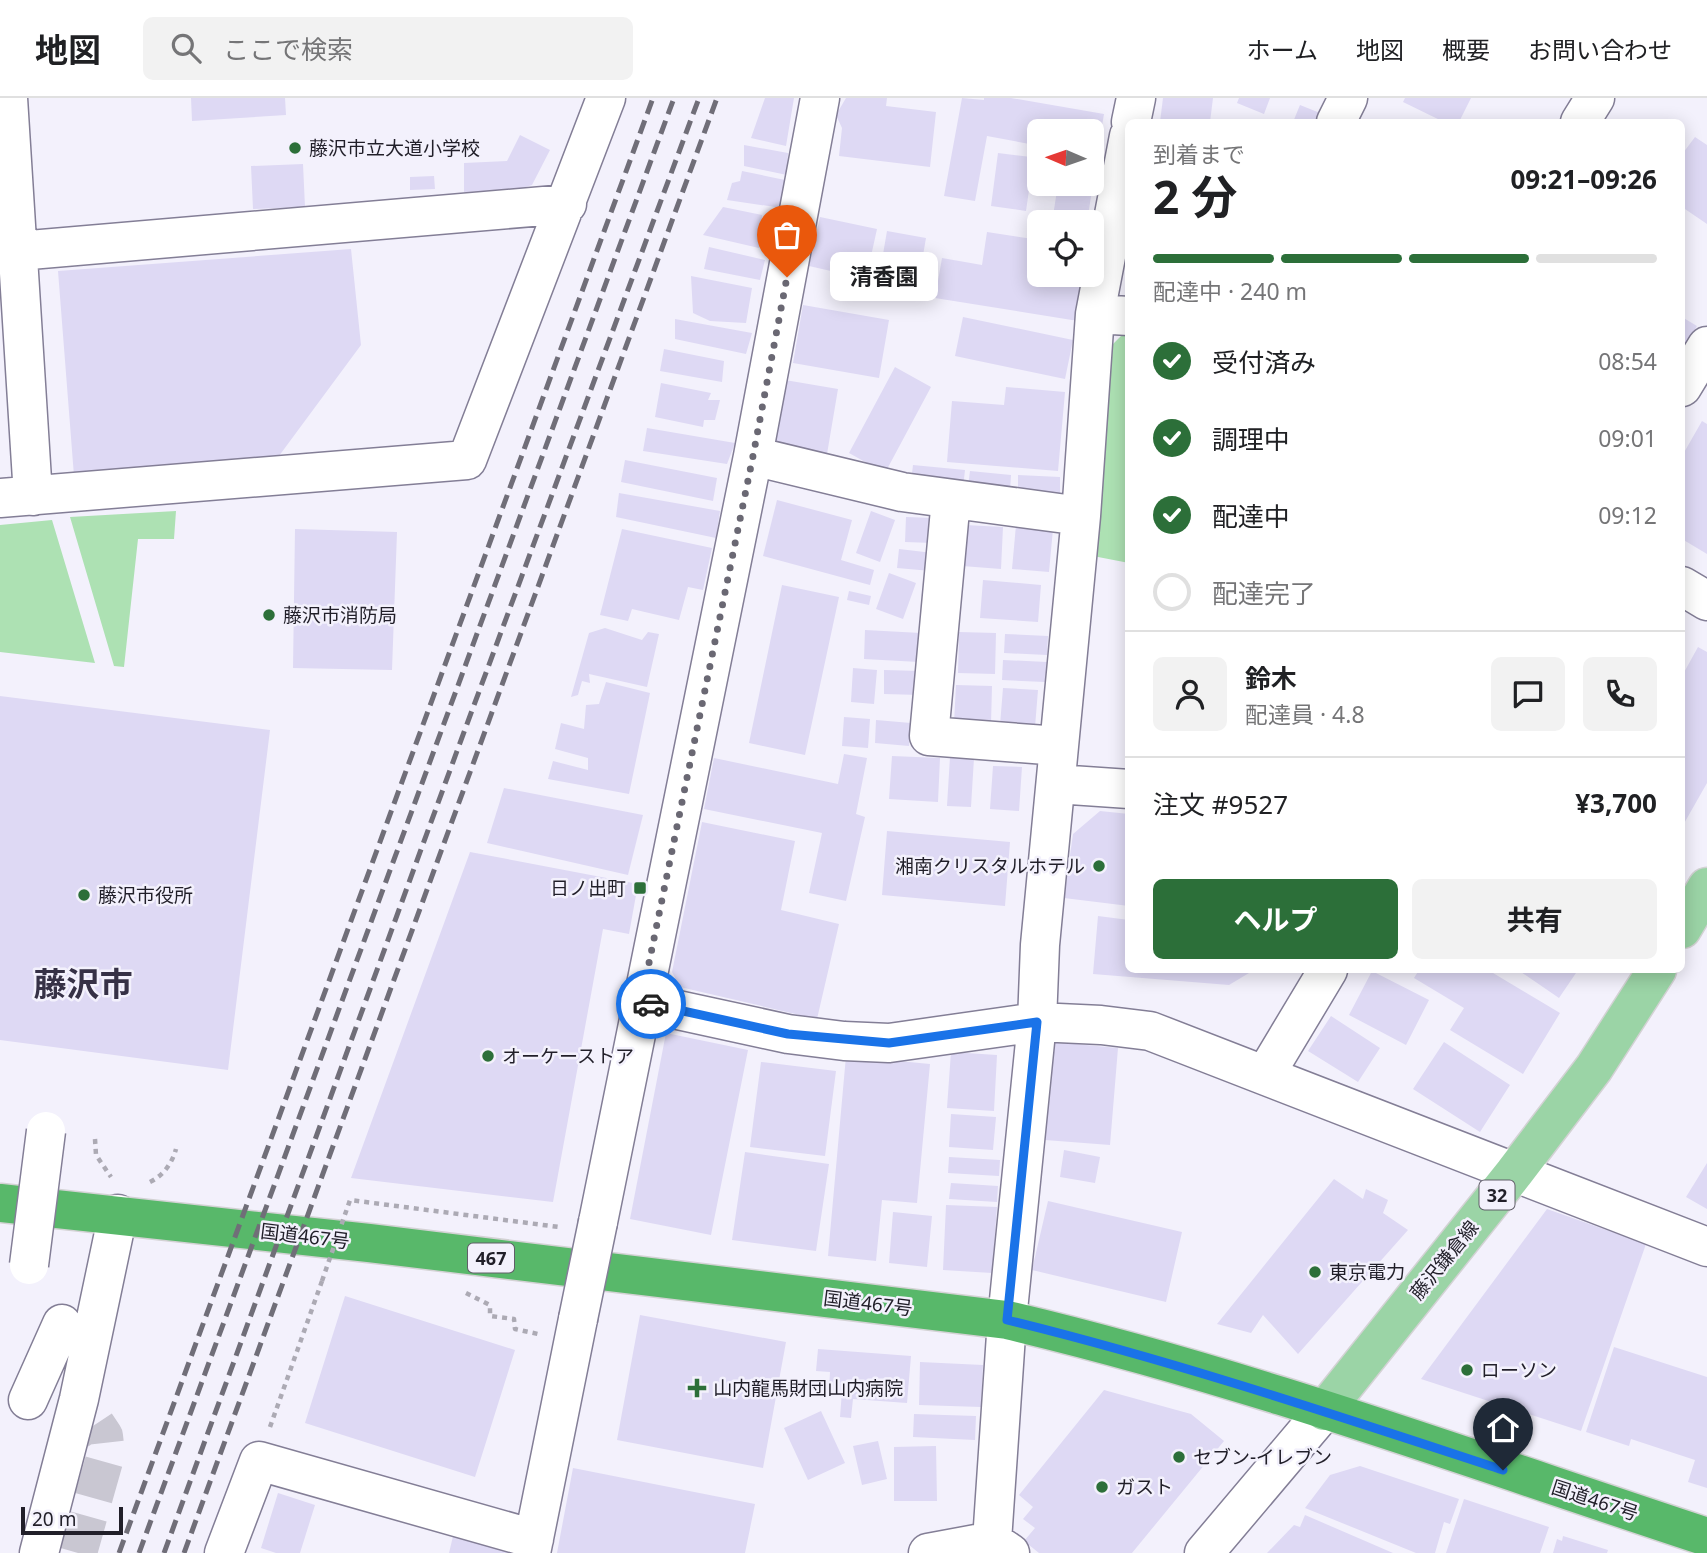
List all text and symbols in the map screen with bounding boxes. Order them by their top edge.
search box [143,17,633,80]
text: 地図 [35,27,101,72]
icon: search [167,29,205,67]
text: ここで検索 [223,31,353,67]
text: ホーム [1247,33,1318,66]
text: 地図 [1356,33,1404,66]
text: 概要 [1442,33,1490,66]
text: お問い合わせ [1528,33,1672,66]
north arrow [1027,119,1104,196]
map controls [1027,119,1104,287]
place label: 藤沢市立大道小学校 [309,135,480,161]
text: 到着まで [1153,138,1245,170]
marker: 藤沢市立大道小学校 [287,140,303,156]
text: 09:21–09:26 [1510,161,1657,197]
text: 2 分 [1153,165,1237,227]
pin [757,205,817,277]
button: locate [1027,210,1104,287]
icon: bag [768,216,806,254]
callout: 清香園 [829,252,938,302]
text: 清香園 [850,260,919,292]
text: 配達中 · 240 m [1153,275,1307,307]
icon: check [1153,342,1191,380]
text: 受付済み [1212,344,1316,380]
text: 08:54 [1598,345,1657,377]
icon: check [1153,419,1191,457]
text: 調理中 [1212,421,1290,457]
text: 09:01 [1598,422,1657,454]
icon: check [1153,496,1191,534]
text: 配達中 [1212,498,1290,534]
text: 09:12 [1598,499,1657,531]
text: 配達完了 [1212,575,1316,611]
place label: 藤沢市消防局 [283,602,397,628]
marker: 藤沢市消防局 [261,607,277,623]
button: person [1153,657,1227,731]
button: chat [1491,657,1565,731]
button: phone [1583,657,1657,731]
text: 鈴木 [1245,660,1297,696]
text: 配達員 · 4.8 [1245,698,1365,730]
text: ¥3,700 [1575,785,1657,821]
text: 注文 #9527 [1153,786,1288,822]
place label: 湘南クリスタルホテル [895,853,1085,879]
marker: 湘南クリスタルホテル [1091,858,1107,874]
place label: 日ノ出町 [550,875,626,901]
button: ヘルプ [1153,879,1398,959]
button: 共有 [1412,879,1657,959]
marker: 日ノ出町 [632,880,648,896]
place label: 藤沢市役所 [98,882,193,908]
marker: 藤沢市役所 [76,887,92,903]
district label: 藤沢市 [34,961,133,1006]
courier [616,969,686,1039]
icon: car [632,985,670,1023]
place label: オーケーストア [502,1043,634,1069]
marker: オーケーストア [480,1048,496,1064]
road number: 32 [1480,1180,1514,1210]
street label: 藤沢鎌倉線 [1404,1215,1484,1305]
street label: 国道467号 [259,1218,351,1254]
road number: 467 [468,1244,514,1273]
place label: 東京電力 [1329,1259,1405,1285]
marker: 東京電力 [1307,1264,1323,1280]
street label: 国道467号 [822,1285,914,1321]
place label: ローソン [1481,1357,1557,1383]
marker: ローソン [1459,1362,1475,1378]
place label: 山内龍馬財団山内病院 [713,1375,903,1401]
marker: 山内龍馬財団山内病院 [687,1378,707,1398]
pin [1473,1398,1533,1470]
icon: home [1484,1409,1522,1447]
place label: セブン-イレブン [1193,1444,1332,1470]
marker: セブン-イレブン [1171,1449,1187,1465]
place label: ガスト [1116,1474,1173,1500]
street label: 国道467号 [1548,1474,1642,1526]
marker: ガスト [1094,1479,1110,1495]
scale bar [21,1504,122,1536]
text: 20 m [32,1506,76,1532]

